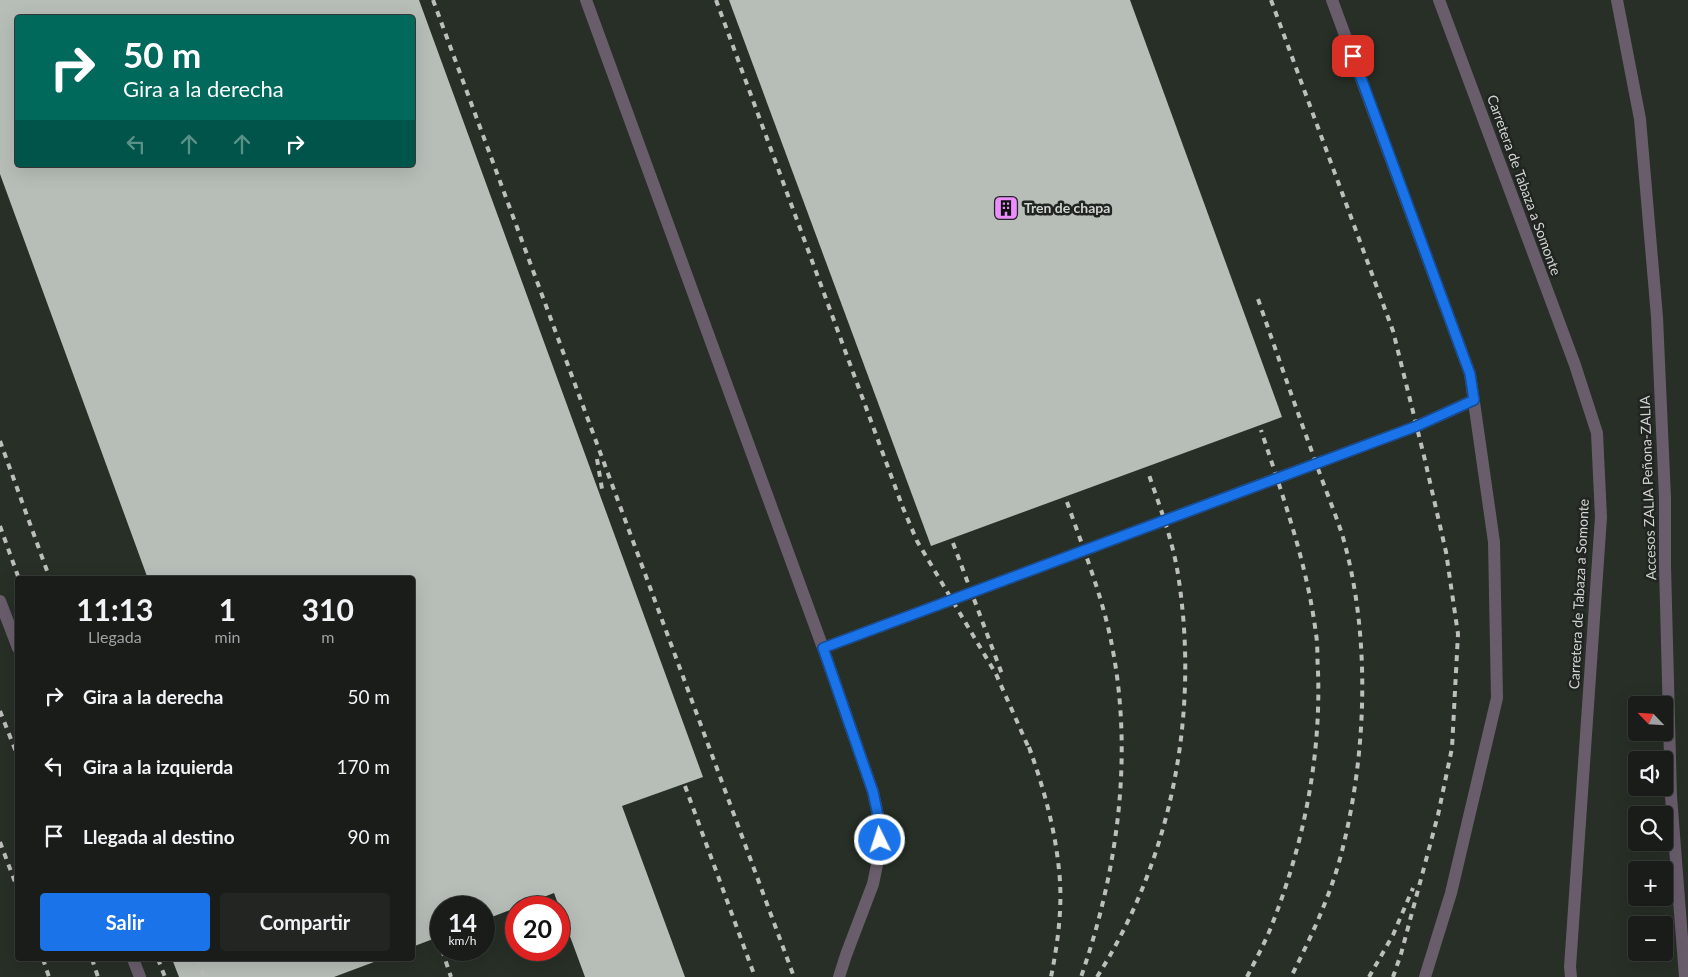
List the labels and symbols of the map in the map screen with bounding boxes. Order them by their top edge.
pin [1332,35,1374,77]
street label: Carretera de Tabaza a Somonte [1484,92,1565,277]
building icon: Tren de chapa [993,195,1019,221]
place label: Tren de chapa [1024,199,1110,216]
street label: Accesos ZALIA Peñona-ZALIA [1636,395,1659,581]
street label: Carretera de Tabaza a Somonte [1565,498,1592,690]
north arrow [1628,696,1672,741]
position arrow [853,813,905,865]
speed limit sign: 20 [505,896,570,961]

